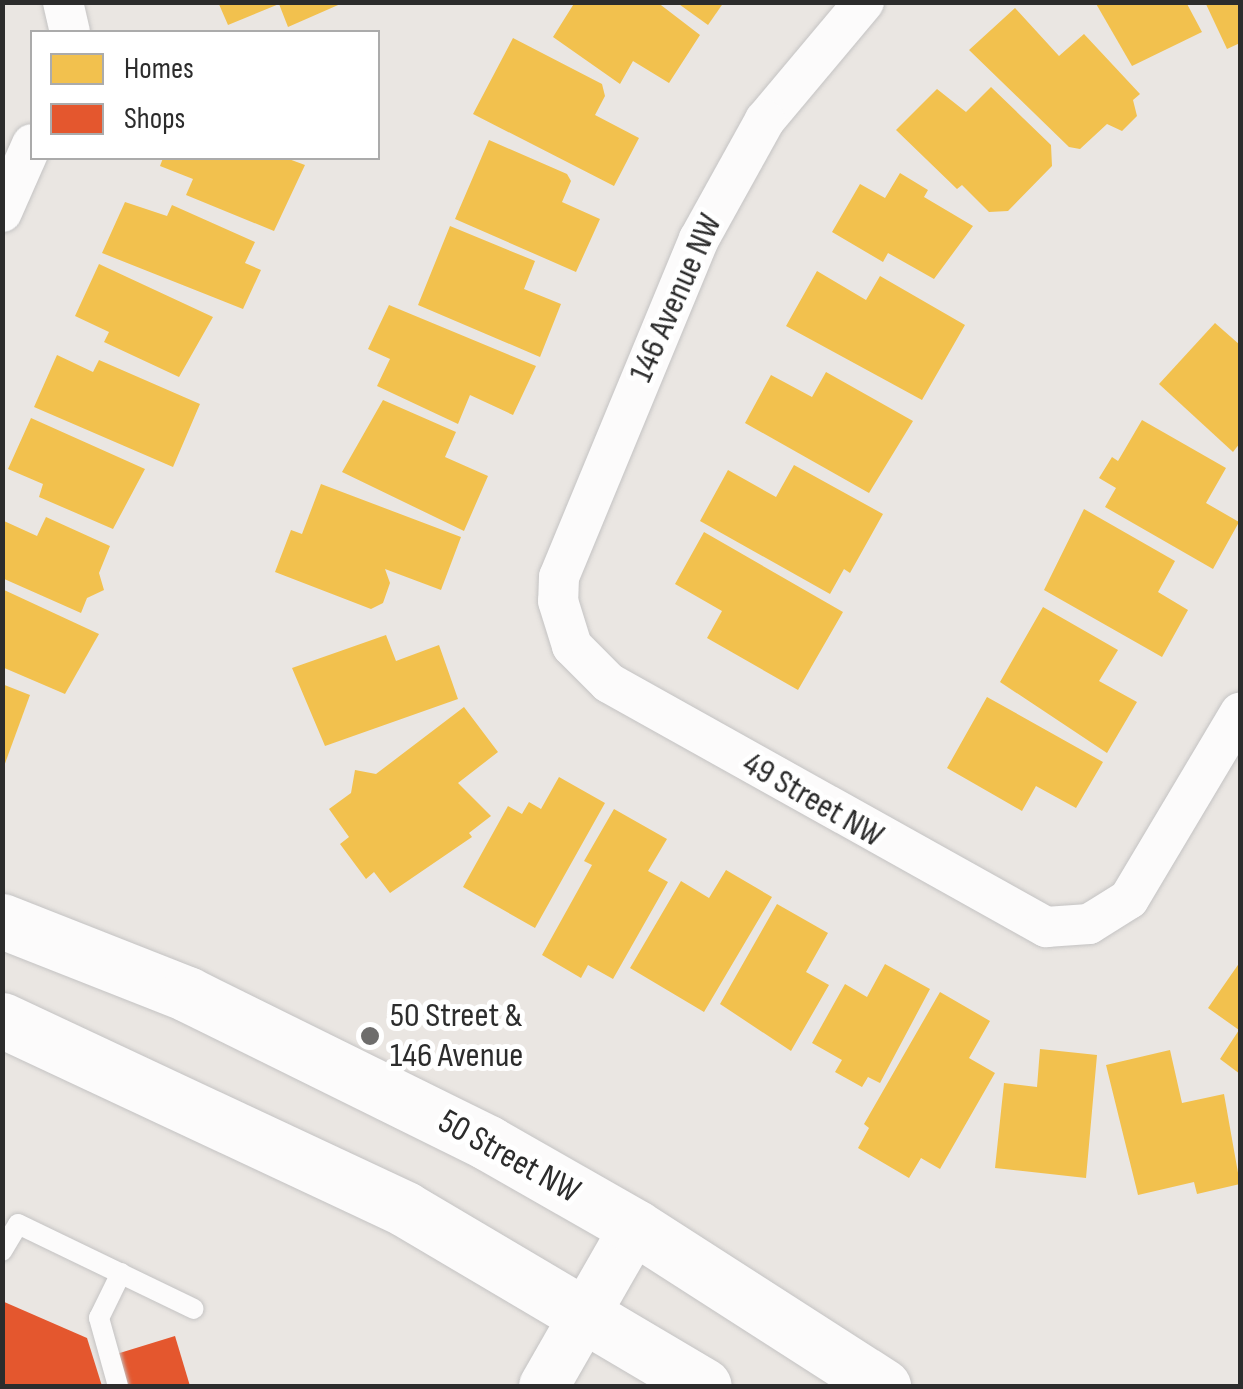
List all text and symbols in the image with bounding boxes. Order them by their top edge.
legend [30,30,380,160]
text: Homes [124,51,194,87]
text: Shops [124,101,185,137]
street label: 146 Avenue NW [620,207,732,389]
street label: 49 Street NW [735,743,891,857]
place label: 50 Street & 146 Avenue [390,995,523,1077]
marker: 50 Street & 146 Avenue [359,1025,381,1047]
street label: 50 Street NW [431,1101,587,1213]

